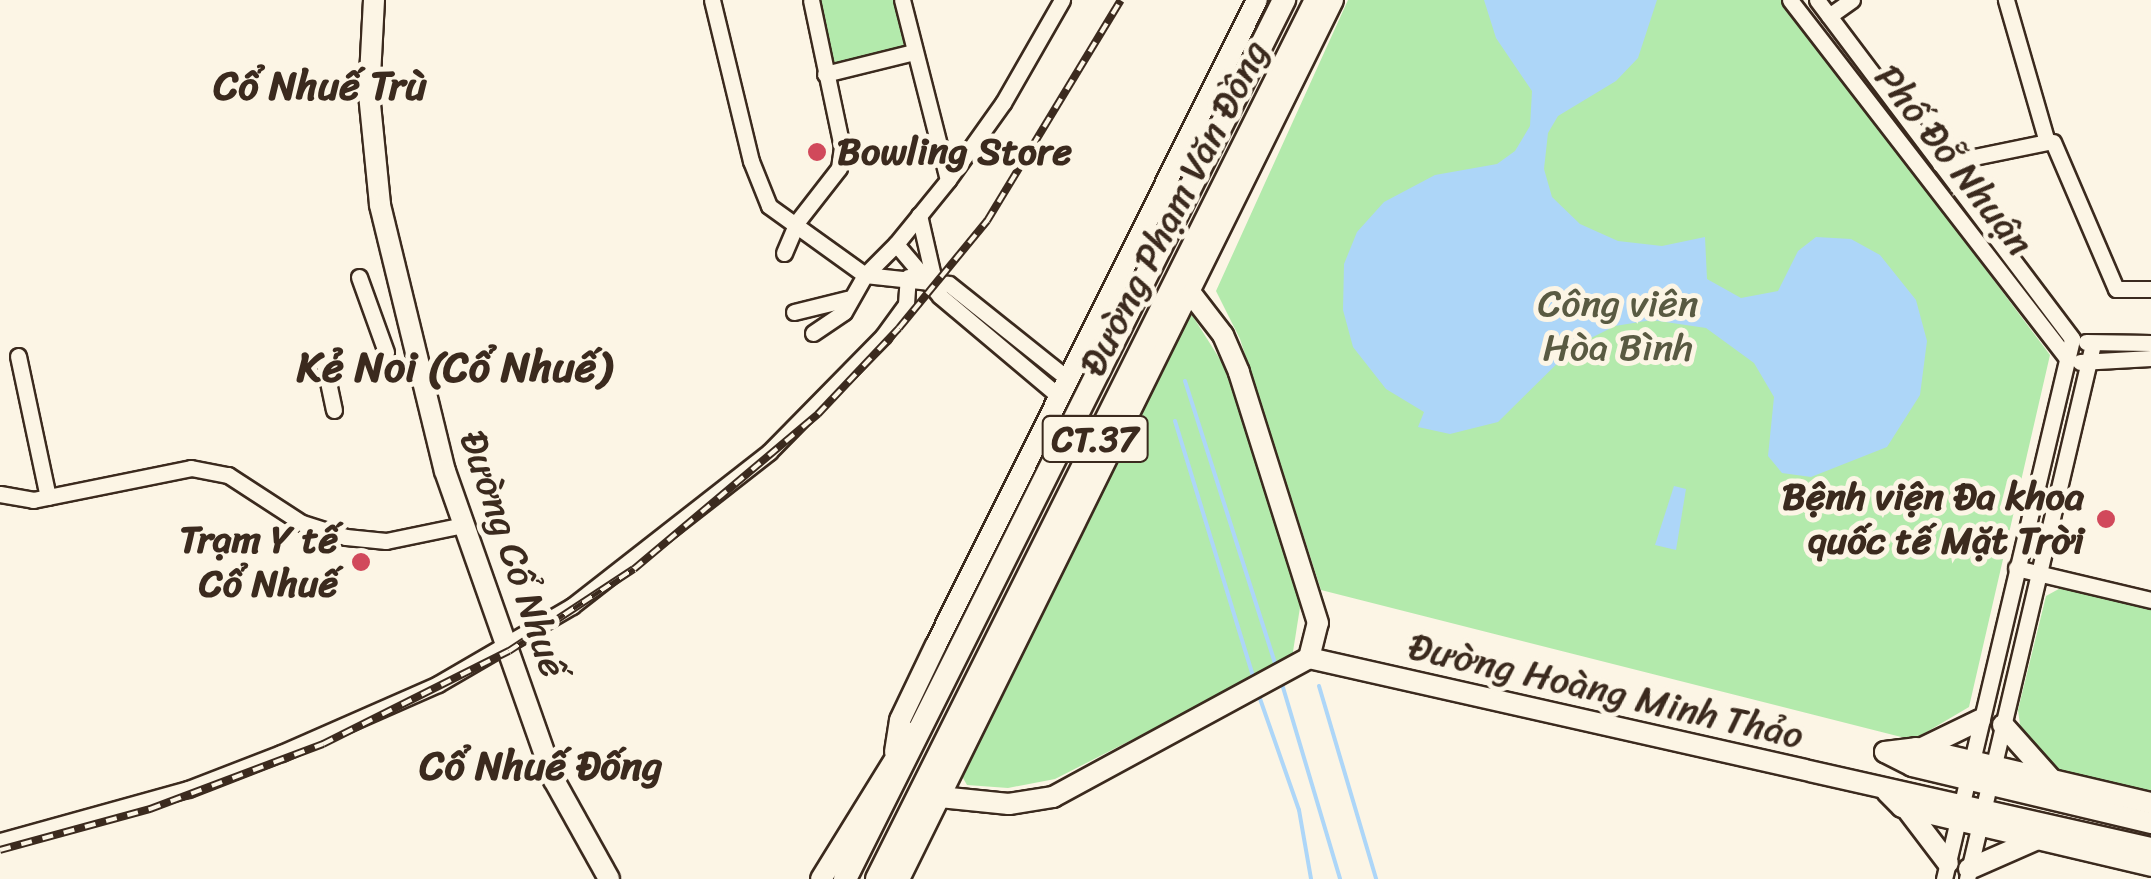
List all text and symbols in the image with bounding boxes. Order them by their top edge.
street label: Đường Phạm Văn Đồng [1070,33,1278,383]
street label: Phố Đỗ Nhuận [1865,55,2043,265]
district label: Cổ Nhuế Trù [213,62,427,110]
place label: Bowling Store [837,129,1072,175]
marker: Bowling Store [806,141,828,163]
park label: Công viên Hòa Bình [1538,281,1698,370]
district label: Kẻ Noi (Cổ Nhuế) [297,342,611,392]
road number: CT.37 [1040,409,1150,469]
street label: Đường Cổ Nhuế [450,425,576,683]
place label: Bệnh viện Đa khoa quốc tế Mặt Trời [1782,474,2084,564]
marker: Bệnh viện Đa khoa quốc tế Mặt Trời [2093,506,2119,532]
place label: Trạm Y tế Cổ Nhuế [179,517,338,606]
marker: Trạm Y tế Cổ Nhuế [348,549,374,575]
street label: Đường Hoàng Minh Thảo [1404,623,1808,759]
district label: Cổ Nhuế Đống [420,742,662,790]

